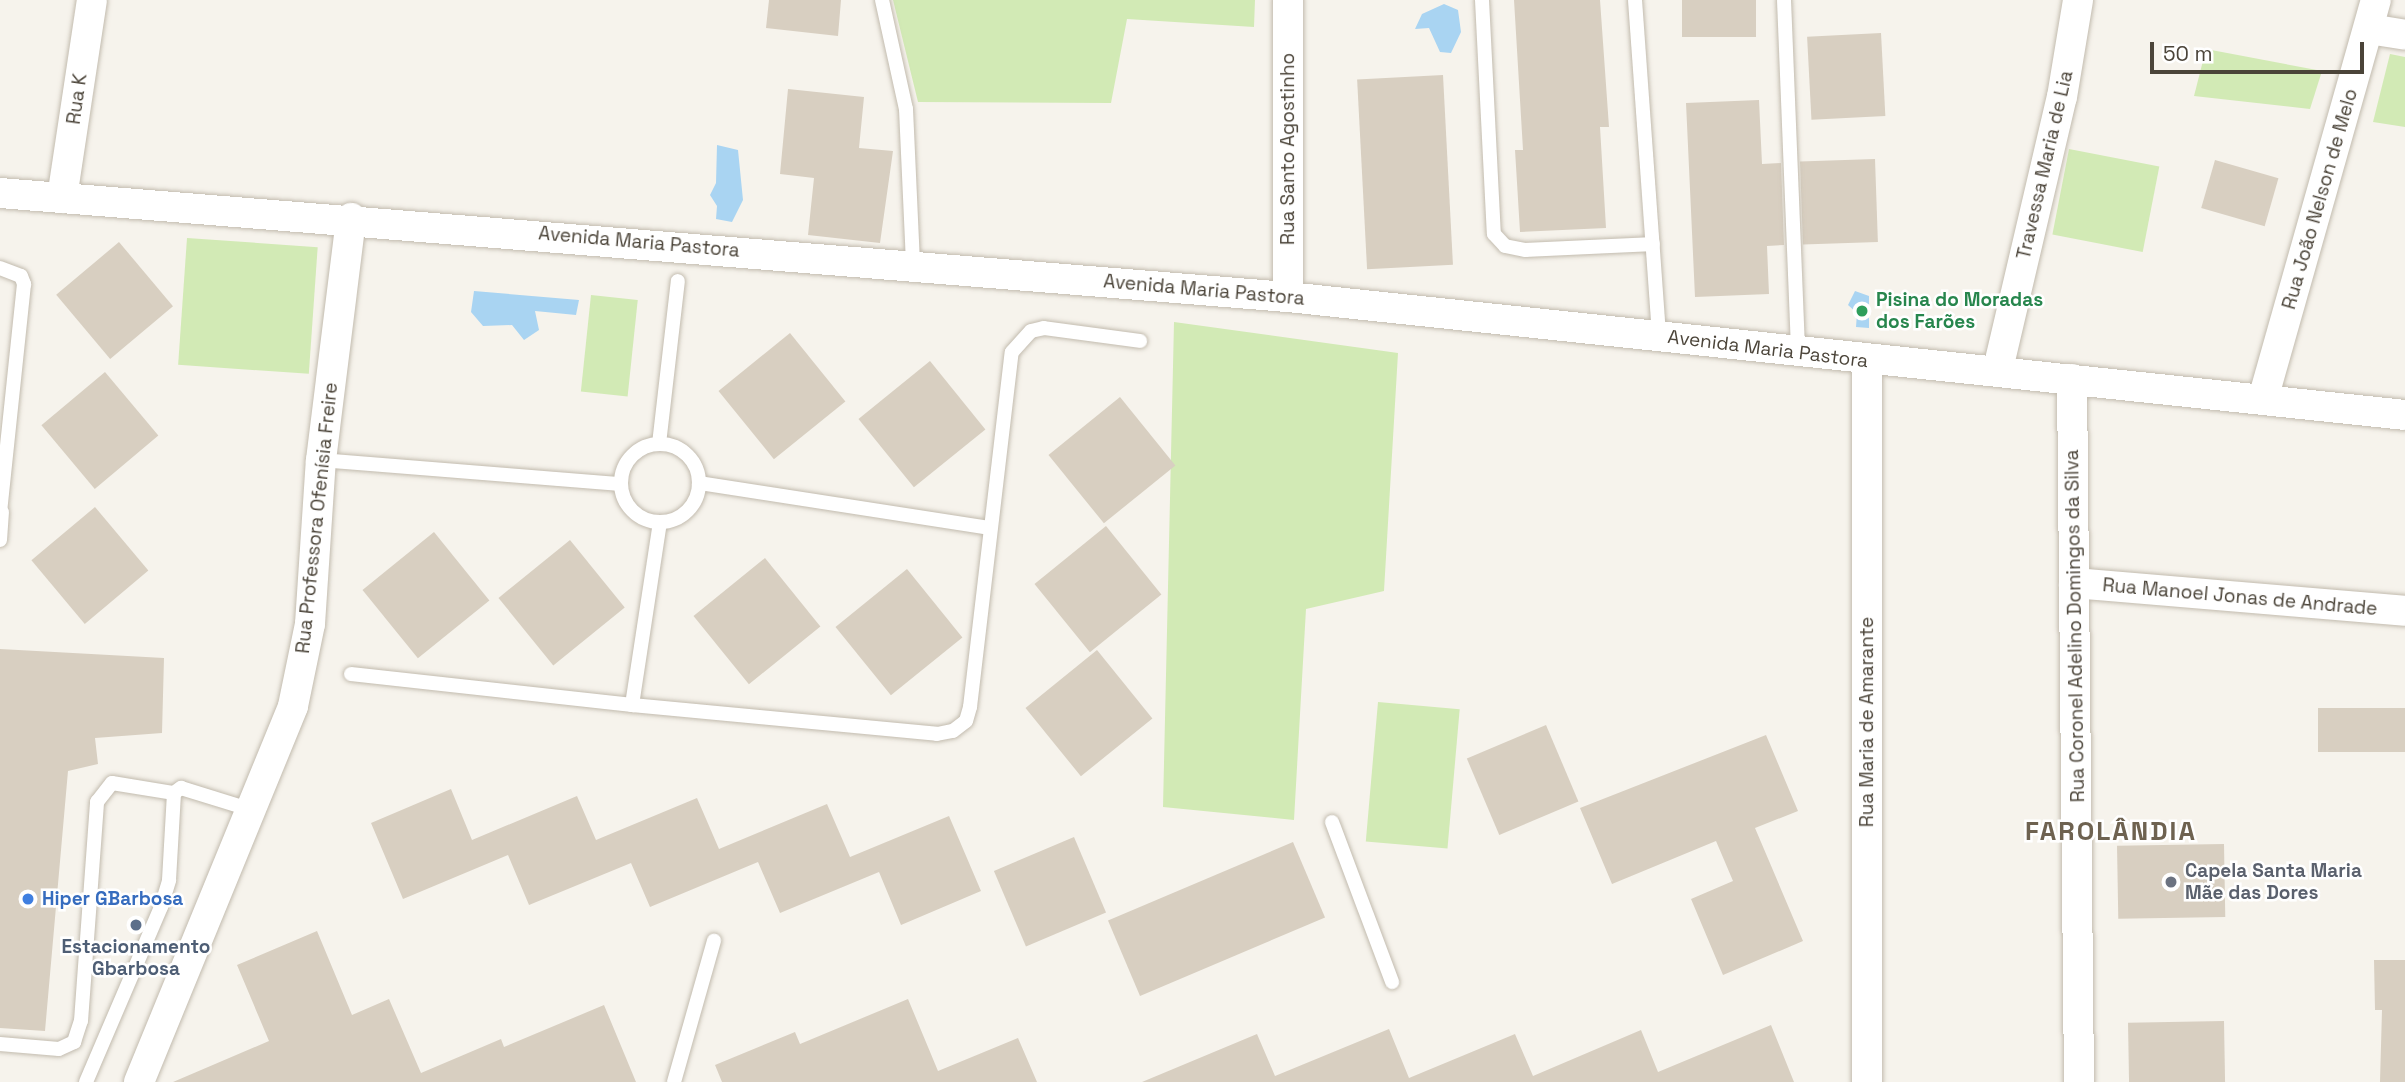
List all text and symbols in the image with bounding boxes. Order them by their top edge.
scale bar [2153,28,2366,72]
text: 50 m [2163,40,2213,67]
street label: Rua Santo Agostinho [1277,53,1299,245]
street label: Travessa Maria de Lia [2012,68,2078,262]
street label: Rua K [62,72,92,126]
street label: Rua João Nelson de Melo [2278,86,2362,312]
street label: Avenida Maria Pastora [537,222,741,262]
street label: Avenida Maria Pastora [1102,270,1306,310]
place label: Pisina do Moradas dos Farões [1876,289,2043,333]
marker: Pisina do Moradas dos Farões [1854,303,1870,319]
street label: Avenida Maria Pastora [1666,325,1870,373]
street label: Rua Professora Ofenísia Freire [291,381,343,655]
street label: Rua Coronel Adelino Domingos da Silva [2061,449,2089,803]
street label: Rua Manoel Jonas de Andrade [2101,574,2379,620]
street label: Rua Maria de Amarante [1856,617,1878,827]
district label: FAROLÂNDIA [2026,816,2196,848]
place label: Capela Santa Maria Mãe das Dores [2185,860,2362,904]
marker: Capela Santa Maria Mãe das Dores [2163,874,2179,890]
place label: Hiper GBarbosa [42,888,183,910]
marker: Hiper GBarbosa [20,891,36,907]
marker: Estacionamento Gbarbosa [128,917,144,933]
place label: Estacionamento Gbarbosa [62,936,210,980]

